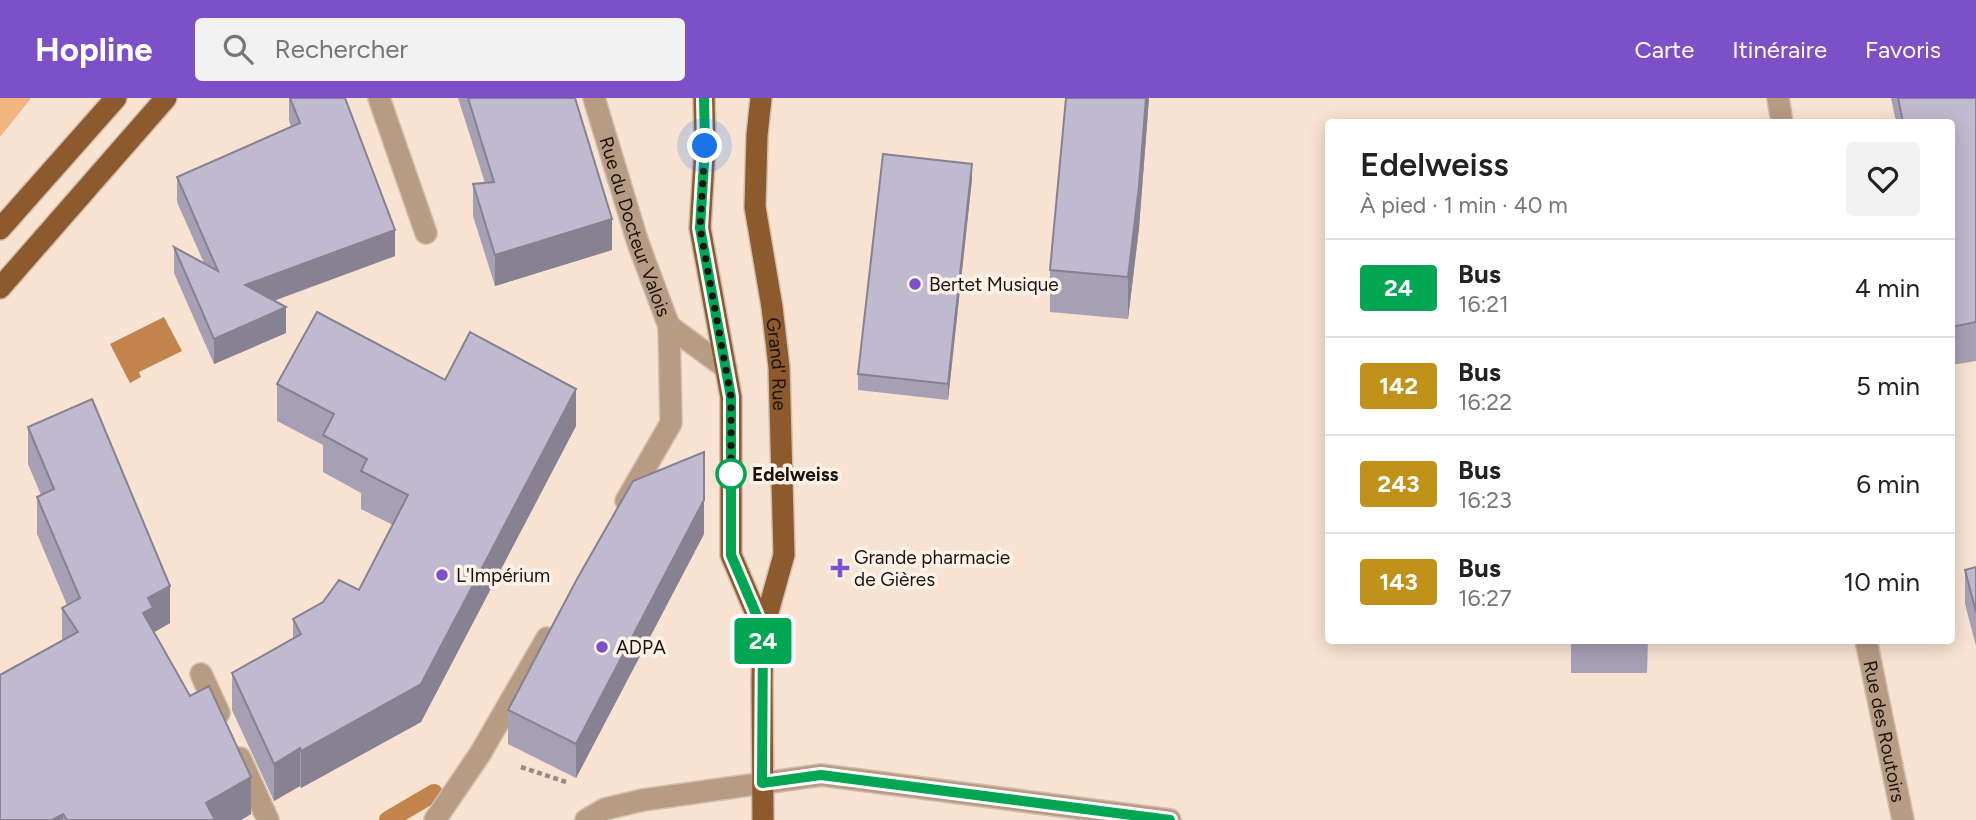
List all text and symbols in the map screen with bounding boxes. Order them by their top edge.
search box [195,18,685,81]
text: Hopline [35,30,153,69]
icon: search [219,30,257,68]
text: Rechercher [275,33,408,65]
text: Carte [1634,35,1694,64]
text: Itinéraire [1732,35,1827,64]
text: Favoris [1865,35,1941,64]
your location [687,128,722,163]
street label: Rue du Docteur Valois [594,134,676,320]
button: heart [1846,142,1920,216]
text: Edelweiss [1360,145,1509,184]
text: À pied · 1 min · 40 m [1360,191,1568,219]
text: Bus [1458,258,1501,290]
text: 4 min [1855,272,1920,304]
place label: Bertet Musique [929,273,1059,296]
text: 24 [1384,273,1413,302]
marker: Bertet Musique [907,276,923,292]
text: 16:21 [1458,290,1509,318]
street label: Grand' Rue [761,316,791,411]
text: Bus [1458,356,1501,388]
text: 5 min [1856,370,1920,402]
text: 142 [1379,371,1418,400]
text: 16:22 [1458,388,1512,416]
text: Bus [1458,454,1501,486]
marker: Edelweiss [716,459,746,489]
place label: Edelweiss [752,463,839,486]
text: 6 min [1856,468,1920,500]
text: 243 [1377,469,1420,498]
text: 16:23 [1458,486,1512,514]
place label: Grande pharmacie de Gières [854,546,1010,591]
text: Bus [1458,552,1501,584]
marker: Grande pharmacie de Gières [832,560,848,576]
place label: L'Impérium [456,564,550,587]
text: 10 min [1844,566,1920,598]
marker: L'Impérium [434,567,450,583]
text: 143 [1379,567,1418,596]
text: 16:27 [1458,584,1512,612]
line badge: 24 [732,618,794,664]
text: 24 [748,626,778,655]
place label: ADPA [616,636,666,659]
marker: ADPA [594,639,610,655]
street label: Rue des Routoirs [1858,658,1910,804]

